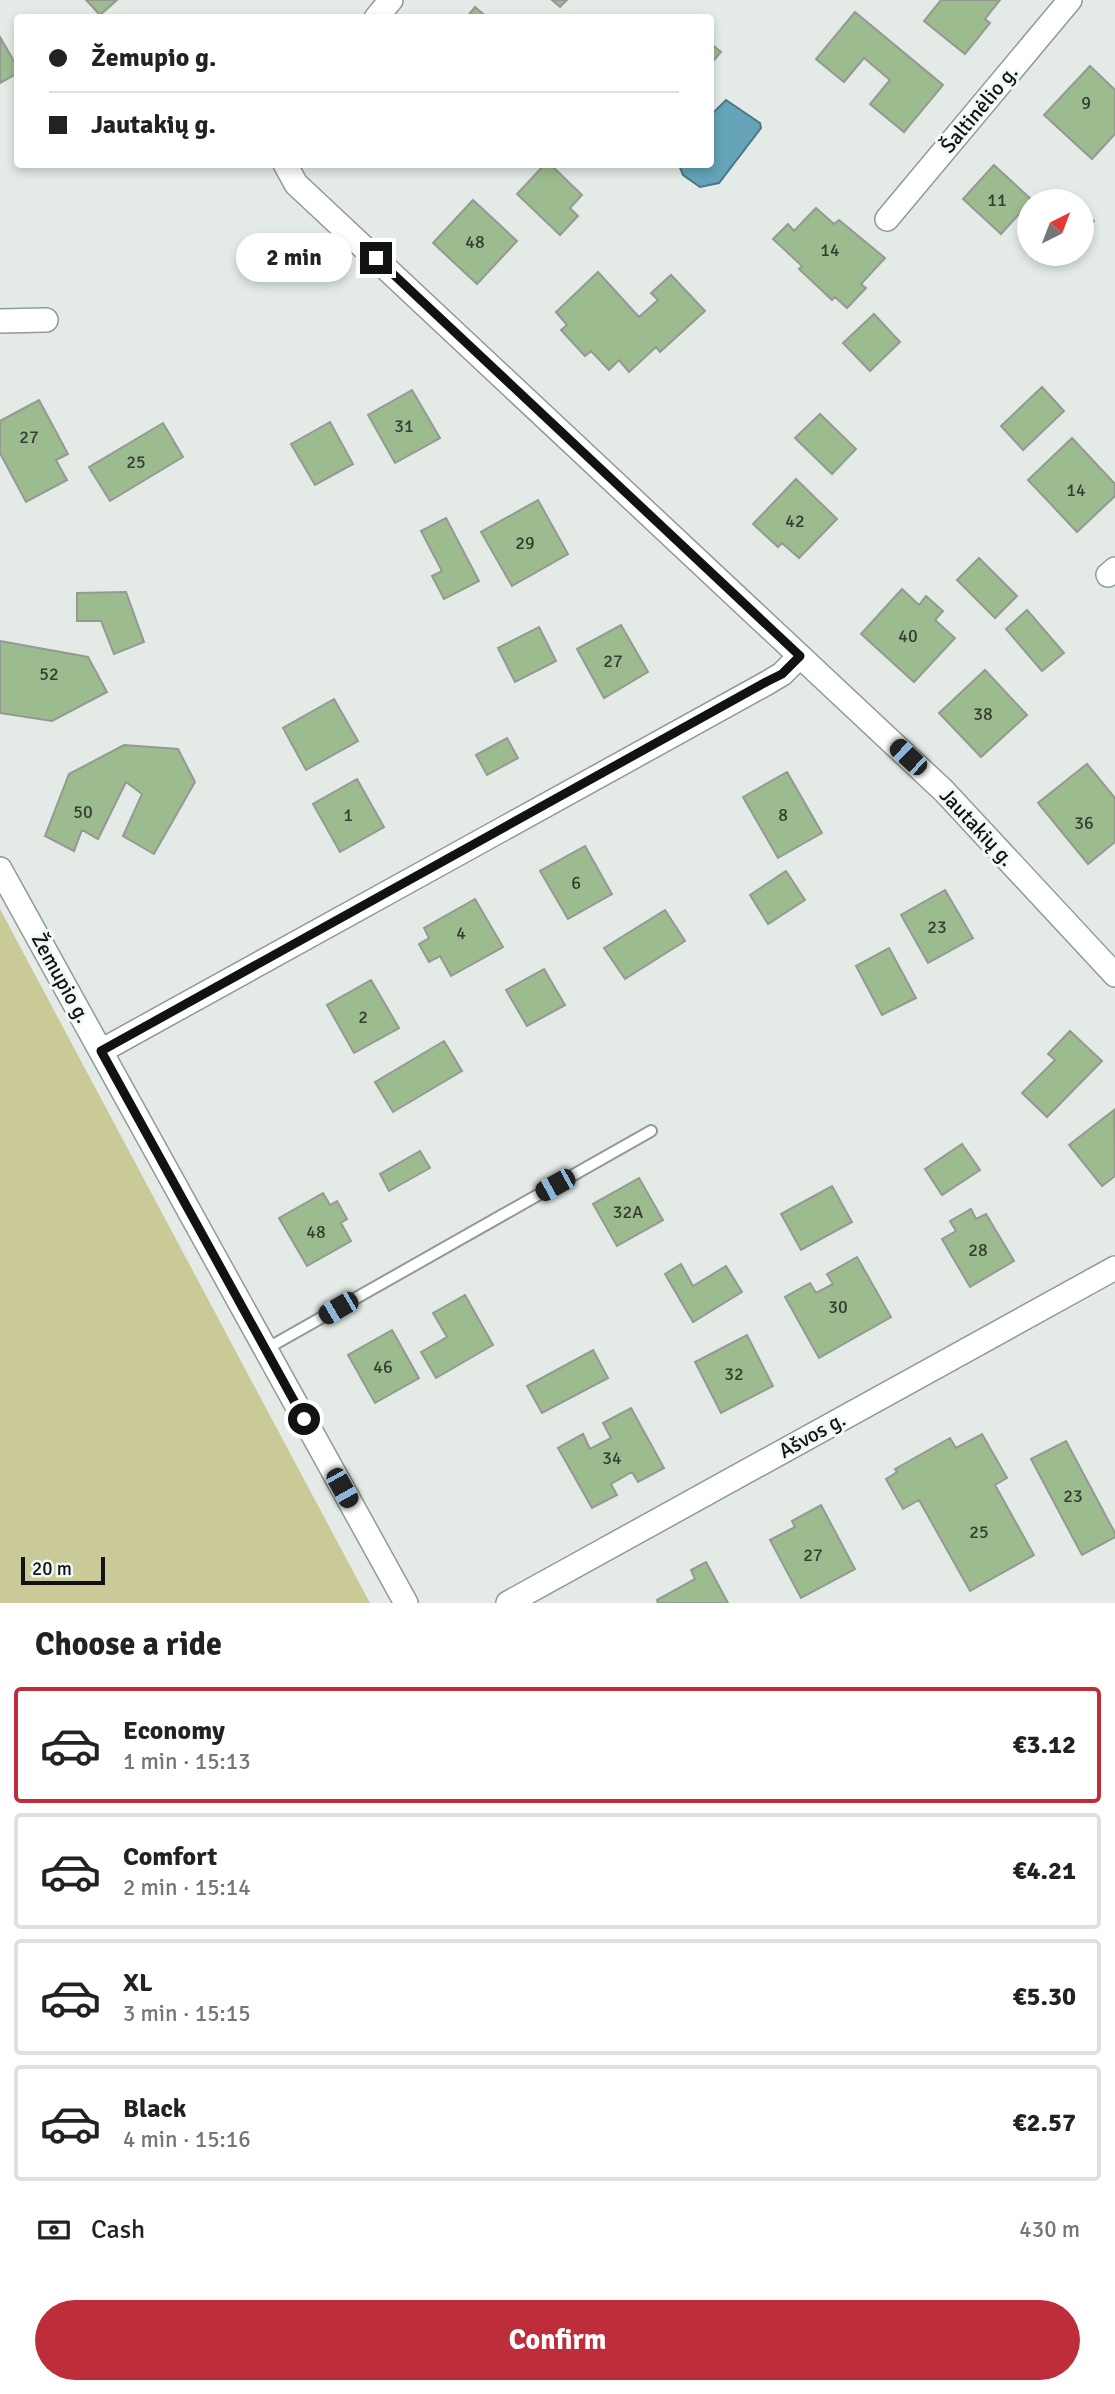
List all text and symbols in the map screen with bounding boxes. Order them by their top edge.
text: Žemupio g. [91,42,216,74]
street label: Šaltinėlio g. [935,60,1023,158]
house number: 9 [1081,92,1091,114]
text: Jautakių g. [91,109,216,141]
house number: 11 [987,189,1007,211]
north arrow [1017,189,1094,266]
map controls [1017,189,1094,266]
house number: 48 [465,231,485,253]
callout: 2 min [236,233,352,282]
house number: 14 [820,239,840,261]
route end [360,242,392,274]
text: 2 min [266,243,322,272]
house number: 31 [394,415,414,437]
house number: 27 [19,426,39,448]
house number: 25 [126,451,146,473]
house number: 14 [1066,479,1086,501]
house number: 42 [785,510,805,532]
house number: 29 [515,532,535,554]
house number: 40 [898,625,918,647]
house number: 27 [603,650,623,672]
house number: 52 [39,663,59,685]
house number: 38 [973,703,993,725]
car [886,735,931,779]
street label: Jautakių g. [934,782,1020,872]
house number: 50 [73,801,93,823]
house number: 1 [343,804,353,826]
house number: 8 [778,804,788,826]
house number: 36 [1074,812,1094,834]
house number: 6 [571,872,581,894]
house number: 23 [927,916,947,938]
house number: 4 [456,922,466,944]
street label: Žemupio g. [26,928,96,1028]
house number: 2 [358,1006,368,1028]
car [532,1166,579,1204]
house number: 32A [613,1201,643,1223]
house number: 48 [306,1221,326,1243]
house number: 28 [968,1239,988,1261]
car [315,1288,362,1328]
house number: 30 [828,1296,848,1318]
house number: 46 [373,1356,393,1378]
house number: 32 [724,1363,744,1385]
route start [288,1403,320,1435]
street label: Ašvos g. [774,1406,850,1464]
house number: 34 [602,1447,622,1469]
car [323,1465,362,1511]
house number: 23 [1063,1485,1083,1507]
house number: 25 [969,1521,989,1543]
house number: 27 [803,1544,823,1566]
scale bar [21,1554,105,1586]
text: 20 m [32,1557,72,1581]
text: Choose a ride [35,1625,222,1664]
icon: car [39,1714,102,1777]
text: Economy [123,1715,225,1747]
text: €3.12 [1012,1729,1076,1761]
text: 1 min · 15:13 [123,1747,251,1776]
icon: car [39,1840,102,1903]
text: Comfort [123,1841,217,1873]
text: €4.21 [1012,1855,1076,1887]
text: 2 min · 15:14 [123,1873,251,1902]
icon: car [39,1966,102,2029]
text: XL [123,1967,153,1999]
text: €5.30 [1012,1981,1076,2013]
text: 3 min · 15:15 [123,1999,251,2028]
icon: car [39,2092,102,2155]
text: Black [123,2093,186,2125]
text: €2.57 [1012,2107,1076,2139]
text: 4 min · 15:16 [123,2125,251,2154]
icon: cash [35,2211,73,2249]
text: Cash [91,2214,145,2246]
text: 430 m [1019,2215,1080,2244]
button: Confirm [35,2300,1080,2380]

